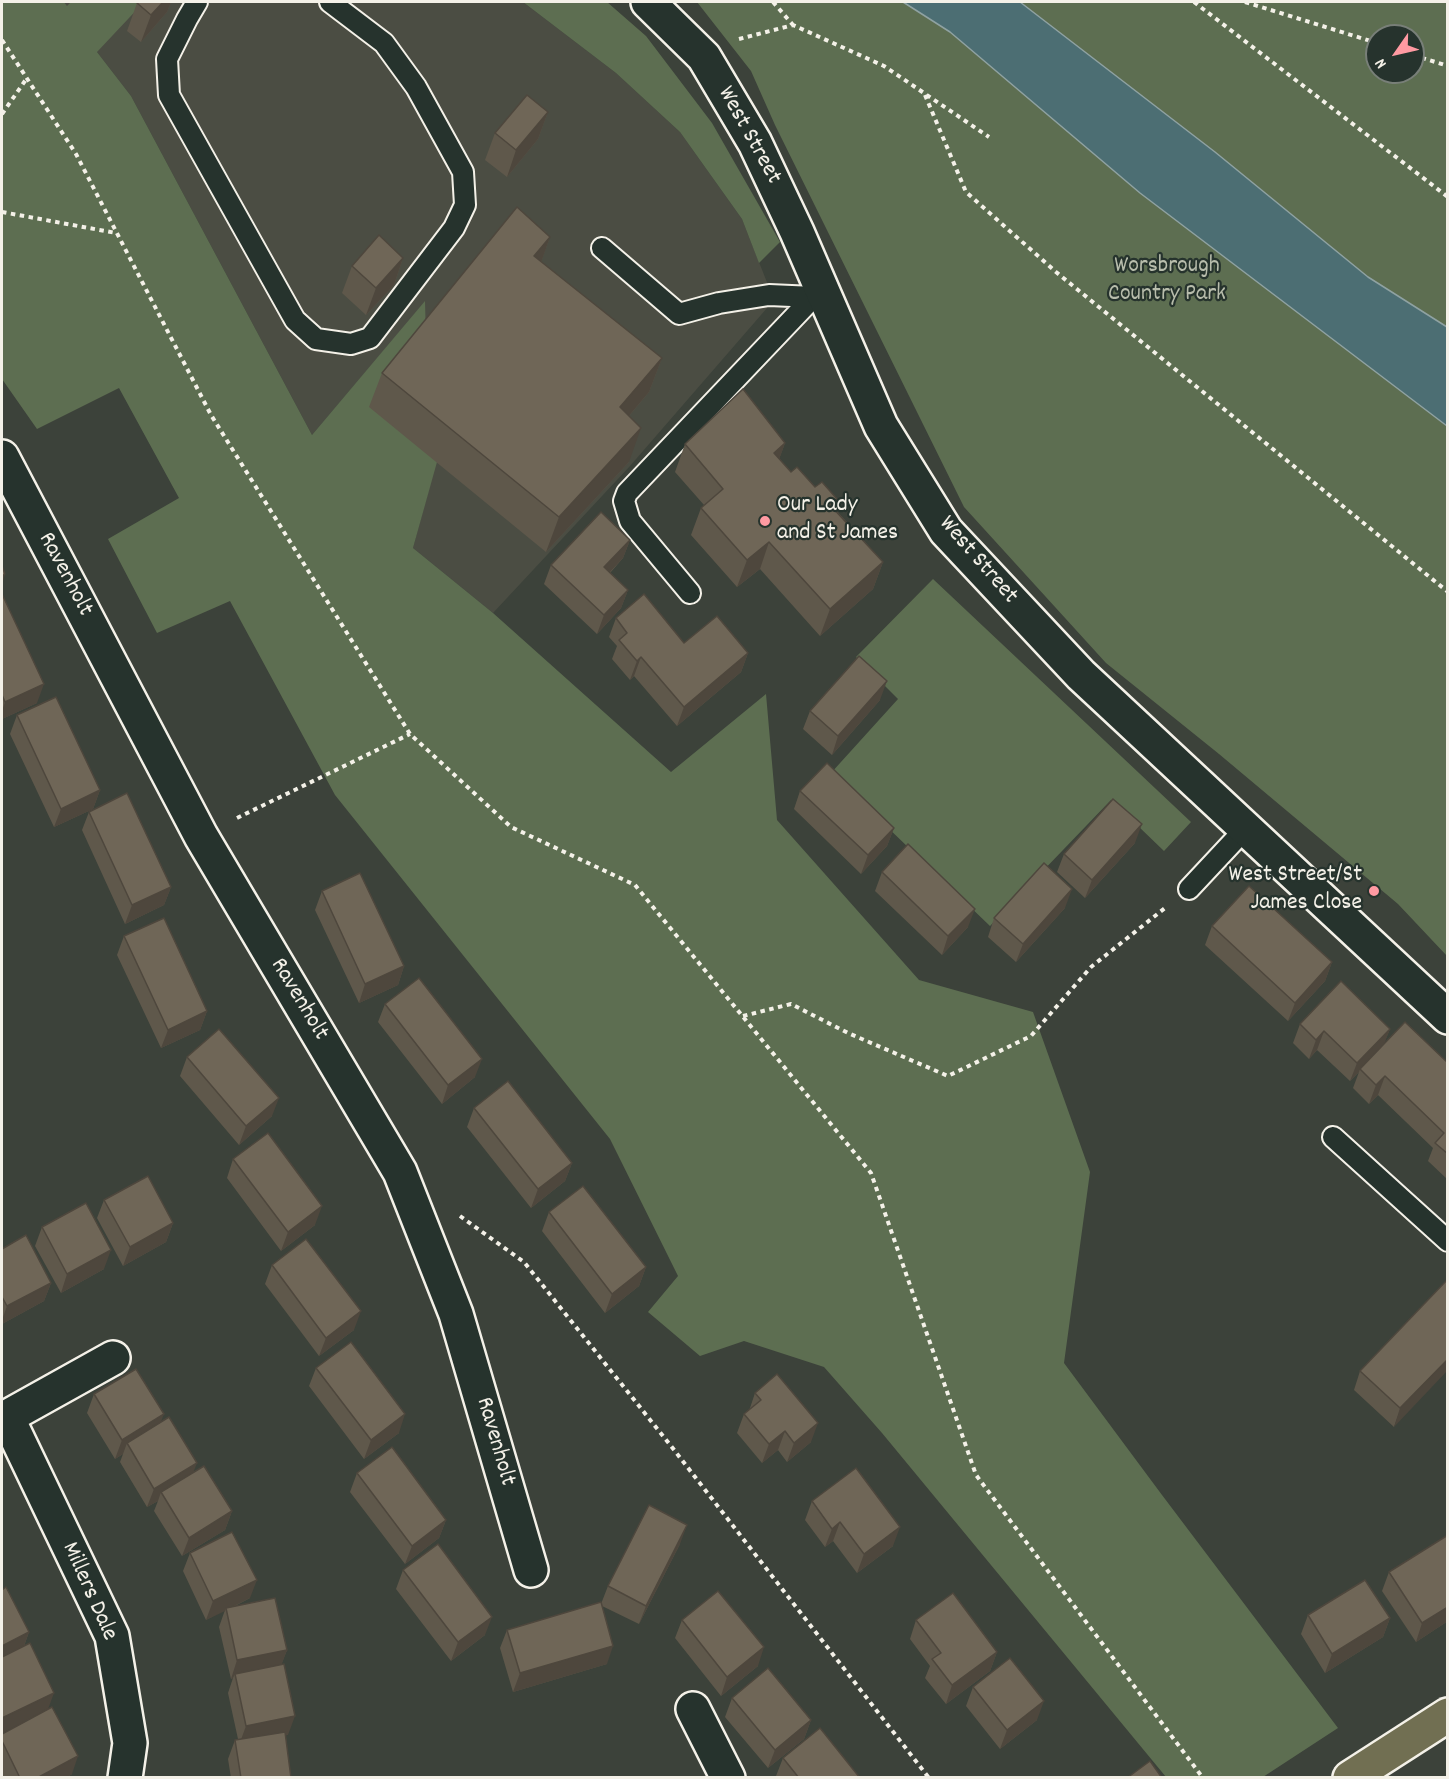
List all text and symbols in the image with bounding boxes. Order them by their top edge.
north arrow [1365,24,1425,84]
text: N [1370,54,1393,73]
street label: West Street [709,82,787,190]
park label: Worsbrough Country Park [1108,254,1226,310]
place label: Our Lady and St James [777,493,898,549]
street label: West Street [931,511,1023,611]
marker: Our Lady and St James [758,514,772,528]
street label: Ravenholt [30,528,98,622]
place label: West Street/St James Close [1229,863,1362,919]
marker: West Street/St James Close [1367,884,1381,898]
street label: Ravenholt [262,954,334,1046]
street label: Ravenholt [468,1394,520,1490]
street label: Millers Dale [54,1538,122,1646]

